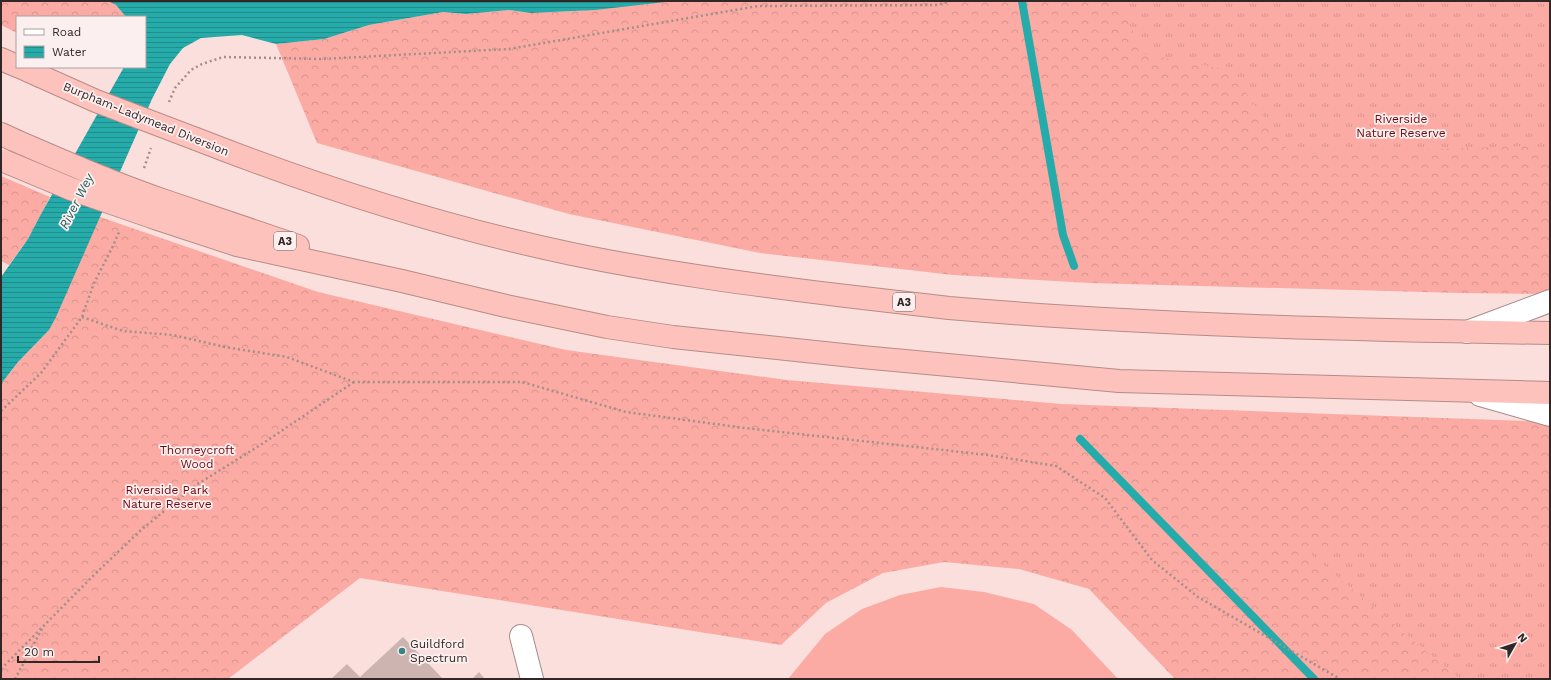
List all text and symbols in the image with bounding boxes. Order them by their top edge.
legend [16,16,146,68]
text: Road [52,25,81,39]
text: Water [52,45,87,59]
street label: Burpham-Ladymead Diversion [61,79,231,159]
park label: Riverside Nature Reserve [1356,112,1446,140]
water label: River Wey [56,170,97,231]
road number: A3 [274,232,296,250]
road number: A3 [893,293,915,311]
park label: Thorneycroft Wood [160,443,234,471]
park label: Riverside Park Nature Reserve [122,483,212,511]
north arrow [1495,624,1535,664]
text: N [1515,631,1530,645]
place label: Guildford Spectrum [410,637,468,665]
scale bar [18,638,99,664]
text: 20 m [24,645,54,659]
marker: Guildford Spectrum [397,646,407,656]

